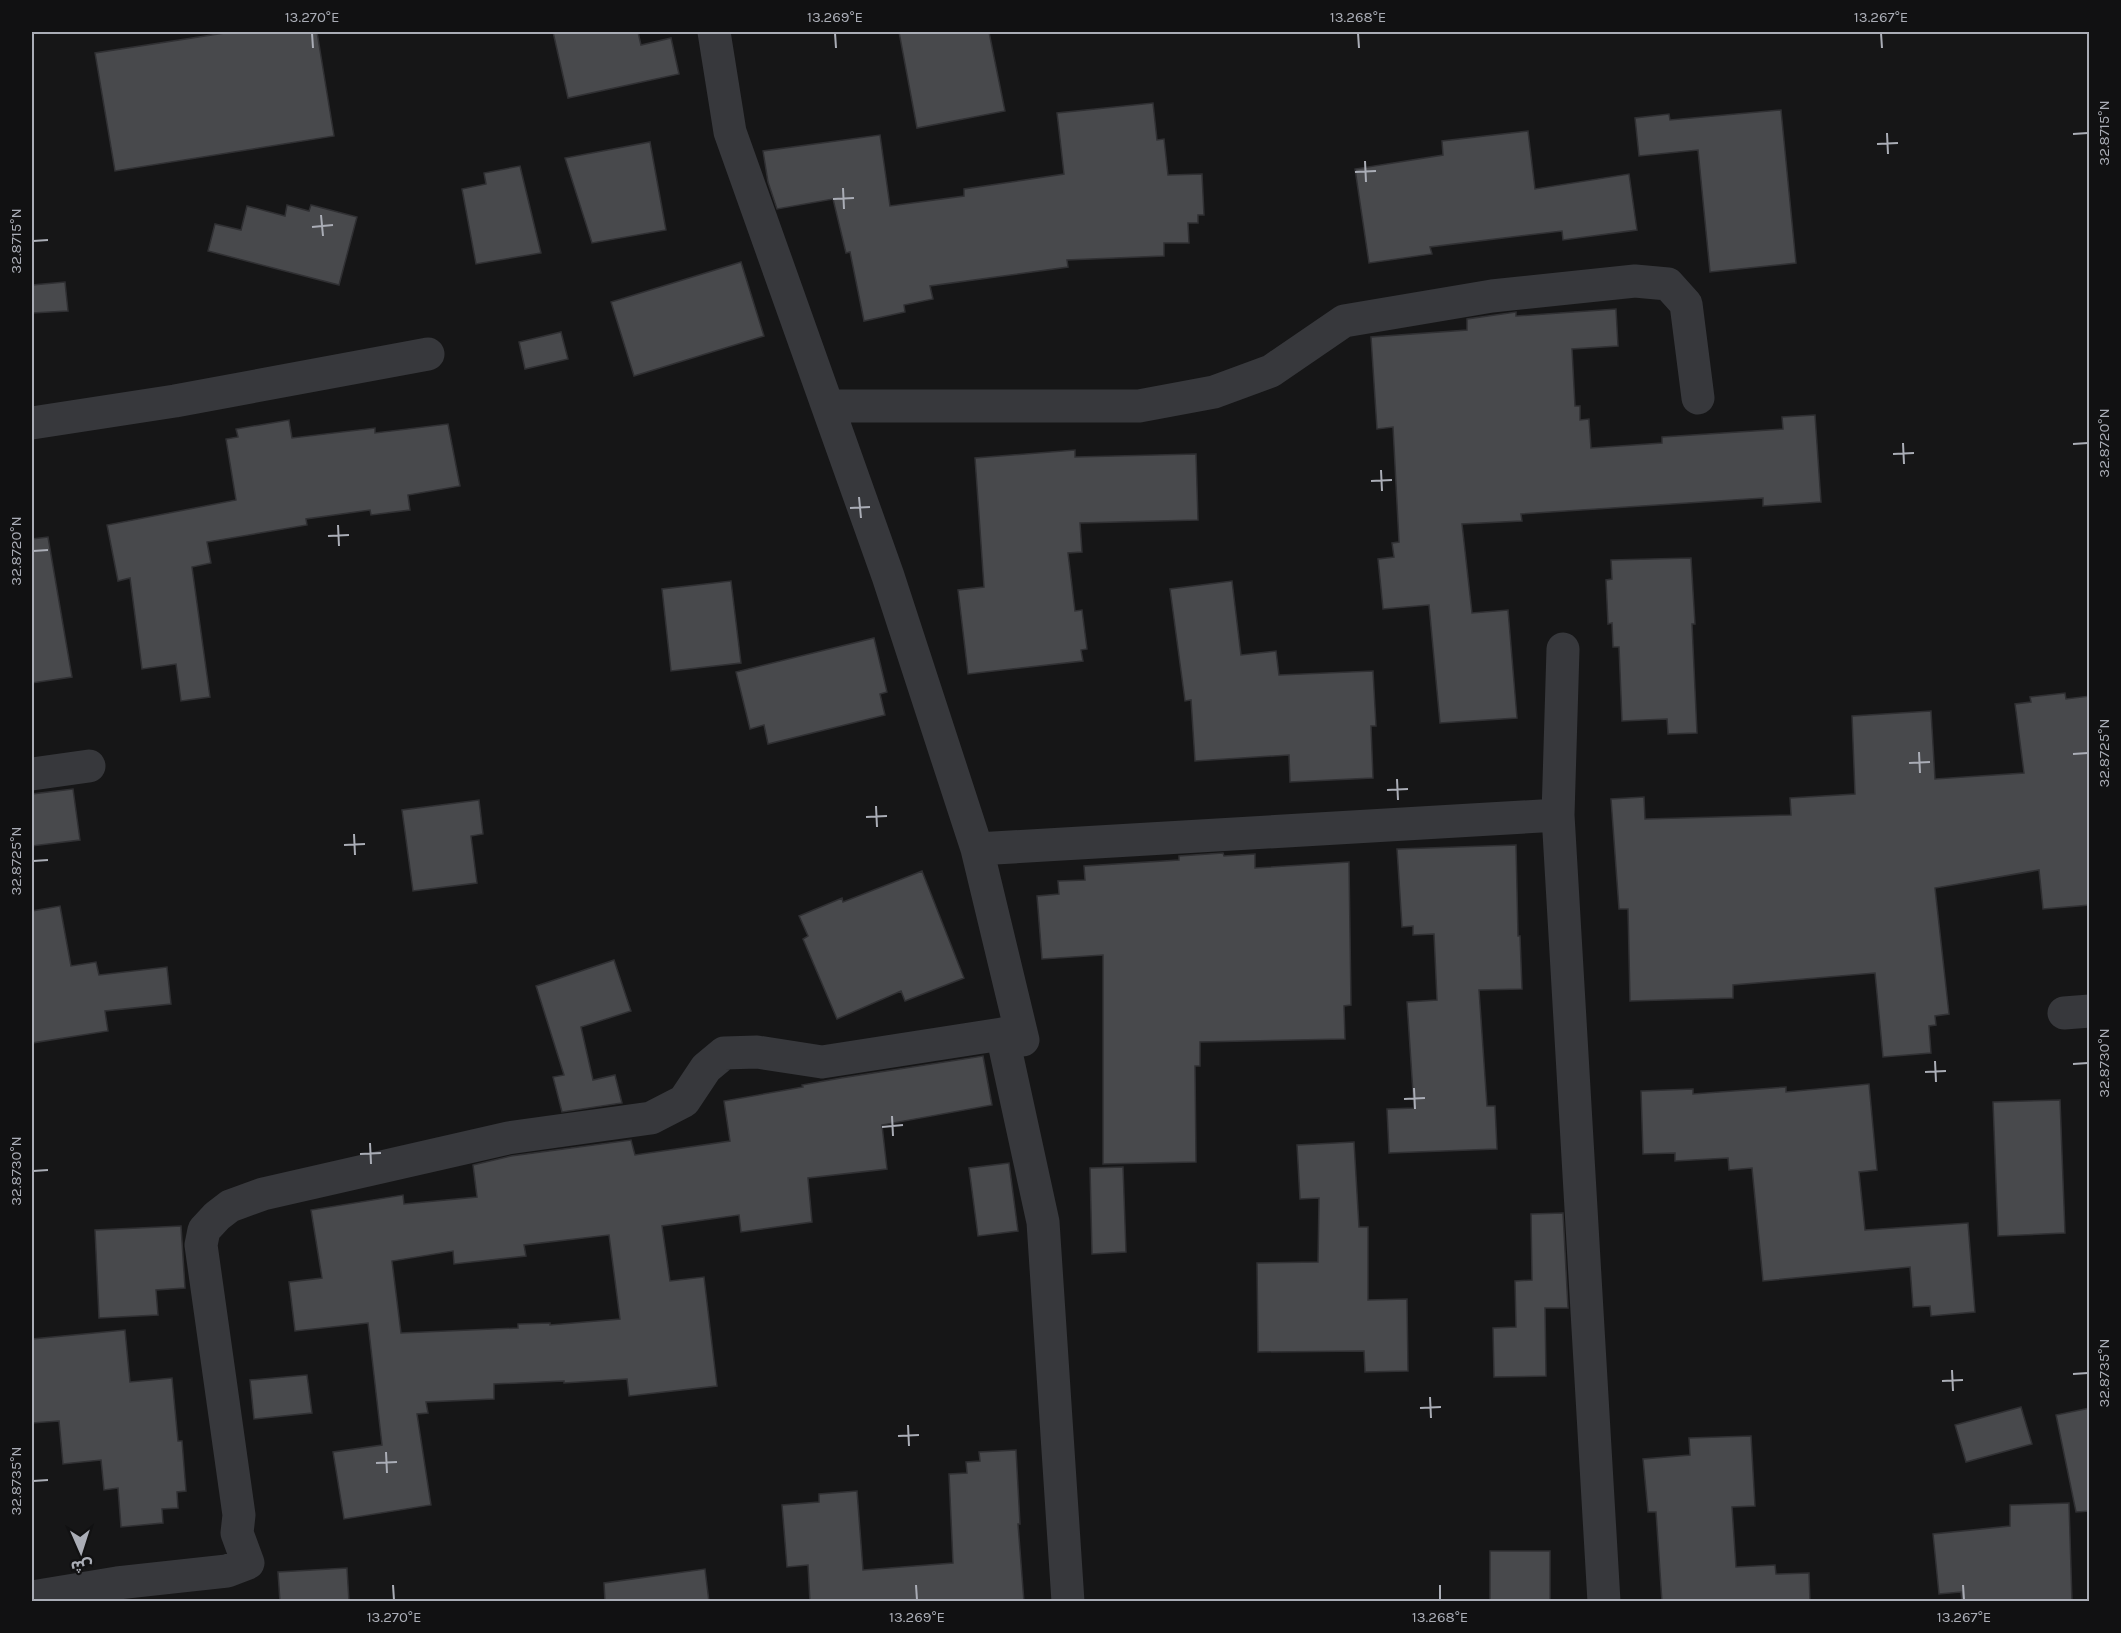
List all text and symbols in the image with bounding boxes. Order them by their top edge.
text: 13.270°E [285,8,339,26]
text: 13.269°E [807,8,863,26]
text: 13.268°E [1330,8,1386,26]
text: 13.267°E [1854,8,1908,26]
text: 32.8715°N [2095,100,2113,166]
text: 32.8715°N [7,208,25,274]
text: 32.8720°N [2095,408,2113,478]
text: 32.8720°N [7,516,25,586]
text: 32.8725°N [2095,718,2113,788]
text: 32.8725°N [7,826,25,896]
text: 32.8730°N [2095,1028,2113,1098]
text: 32.8730°N [7,1136,25,1206]
text: 32.8735°N [2095,1338,2113,1408]
text: 32.8735°N [7,1446,25,1516]
north arrow [51,1522,111,1582]
text: ش [70,1556,93,1577]
text: 13.270°E [367,1608,421,1626]
text: 13.269°E [889,1608,945,1626]
text: 13.268°E [1412,1608,1468,1626]
text: 13.267°E [1937,1608,1991,1626]

